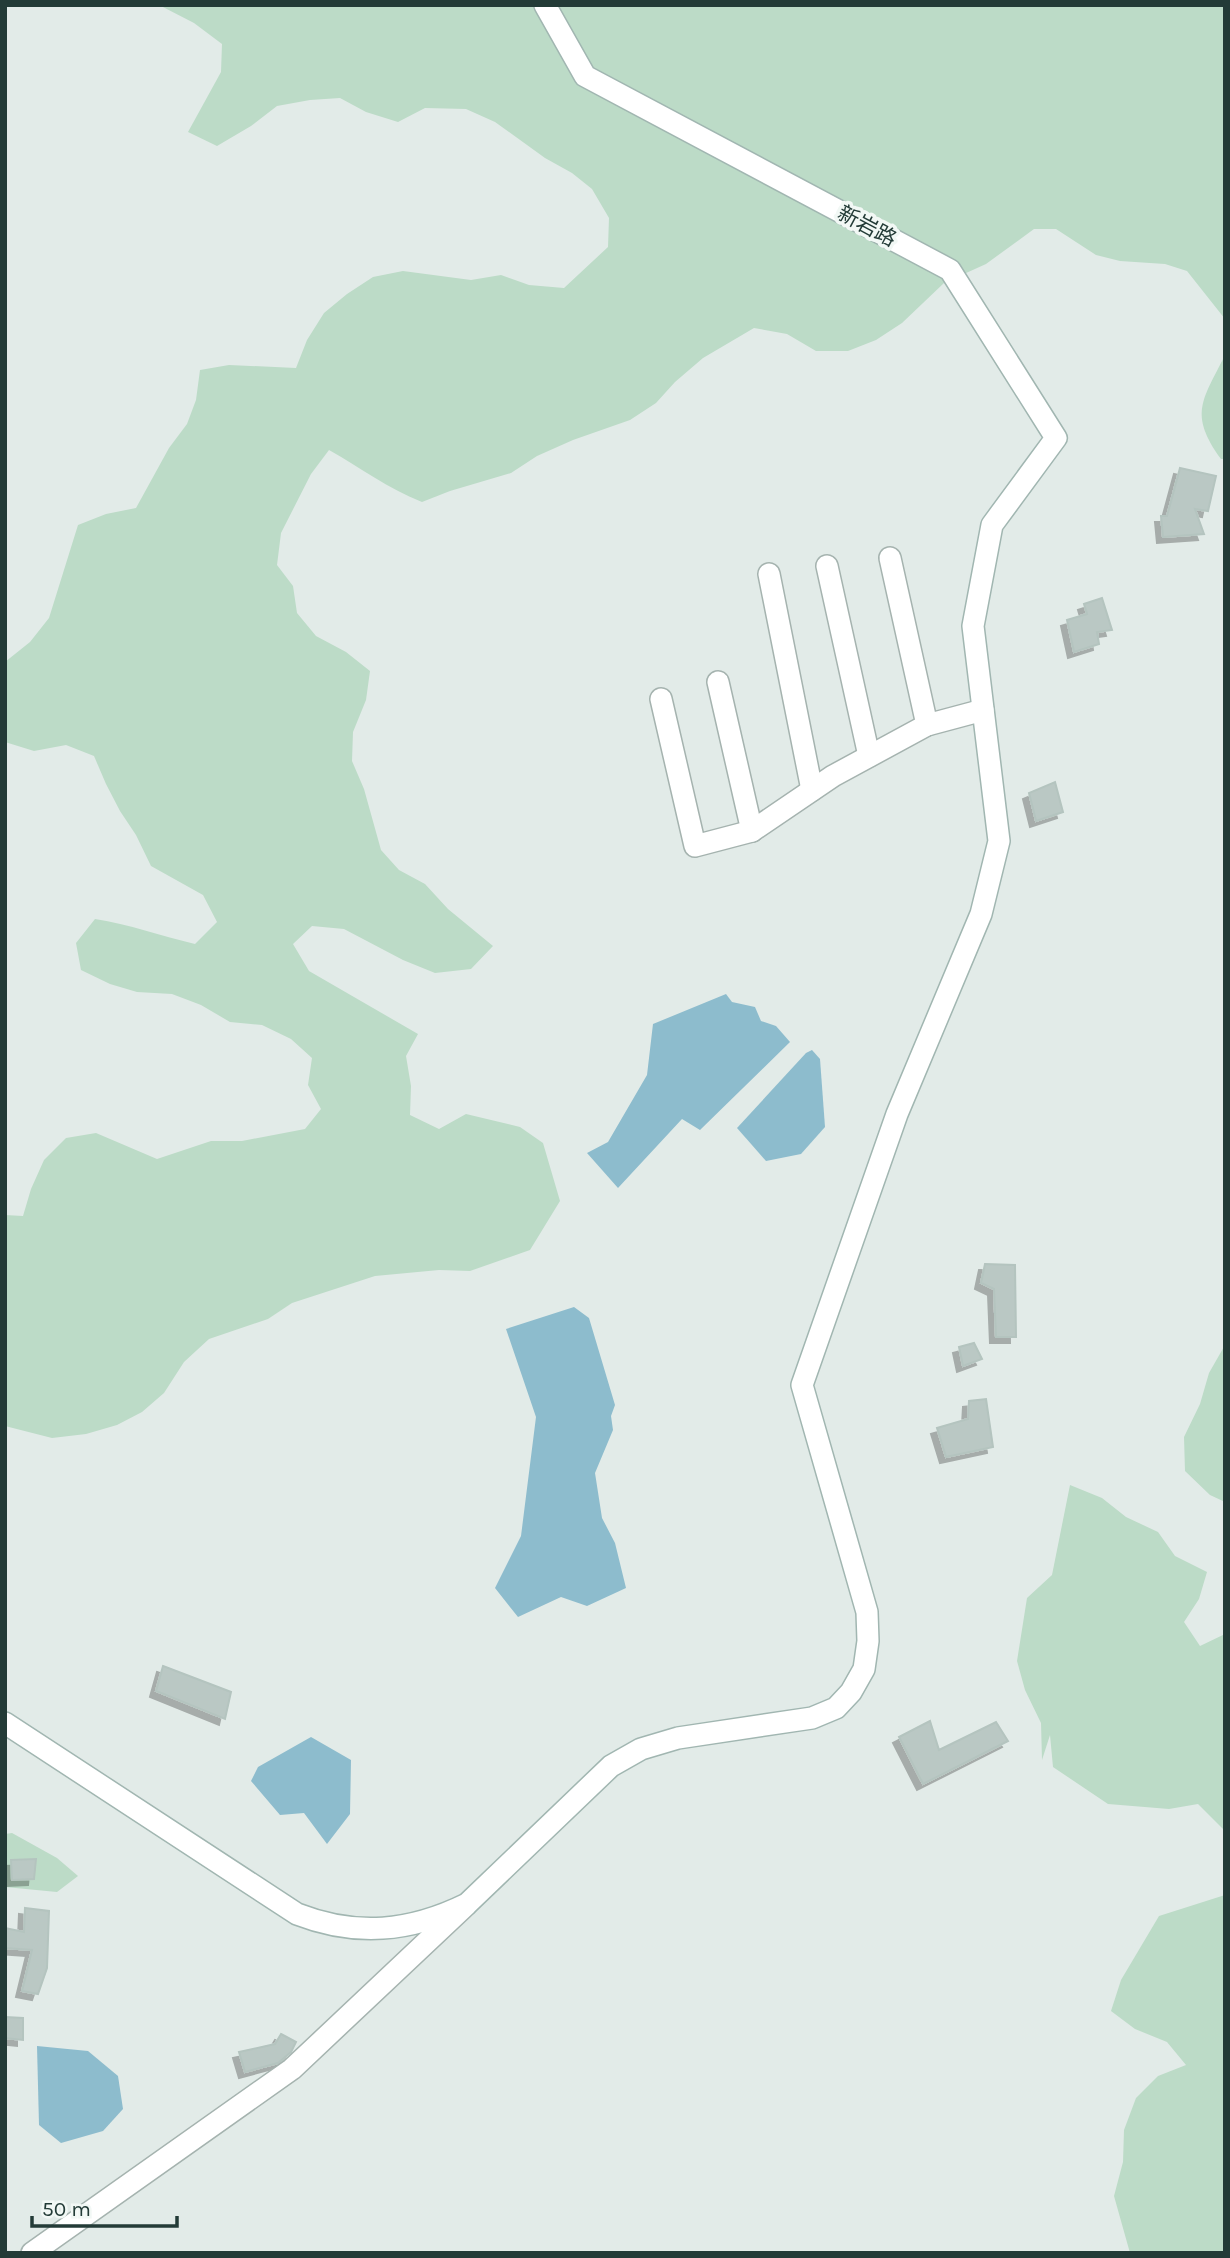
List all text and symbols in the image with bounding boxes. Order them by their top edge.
street label: 新岩路 [834,201,900,251]
scale bar [32,2184,177,2228]
text: 50 m [42,2197,91,2221]

